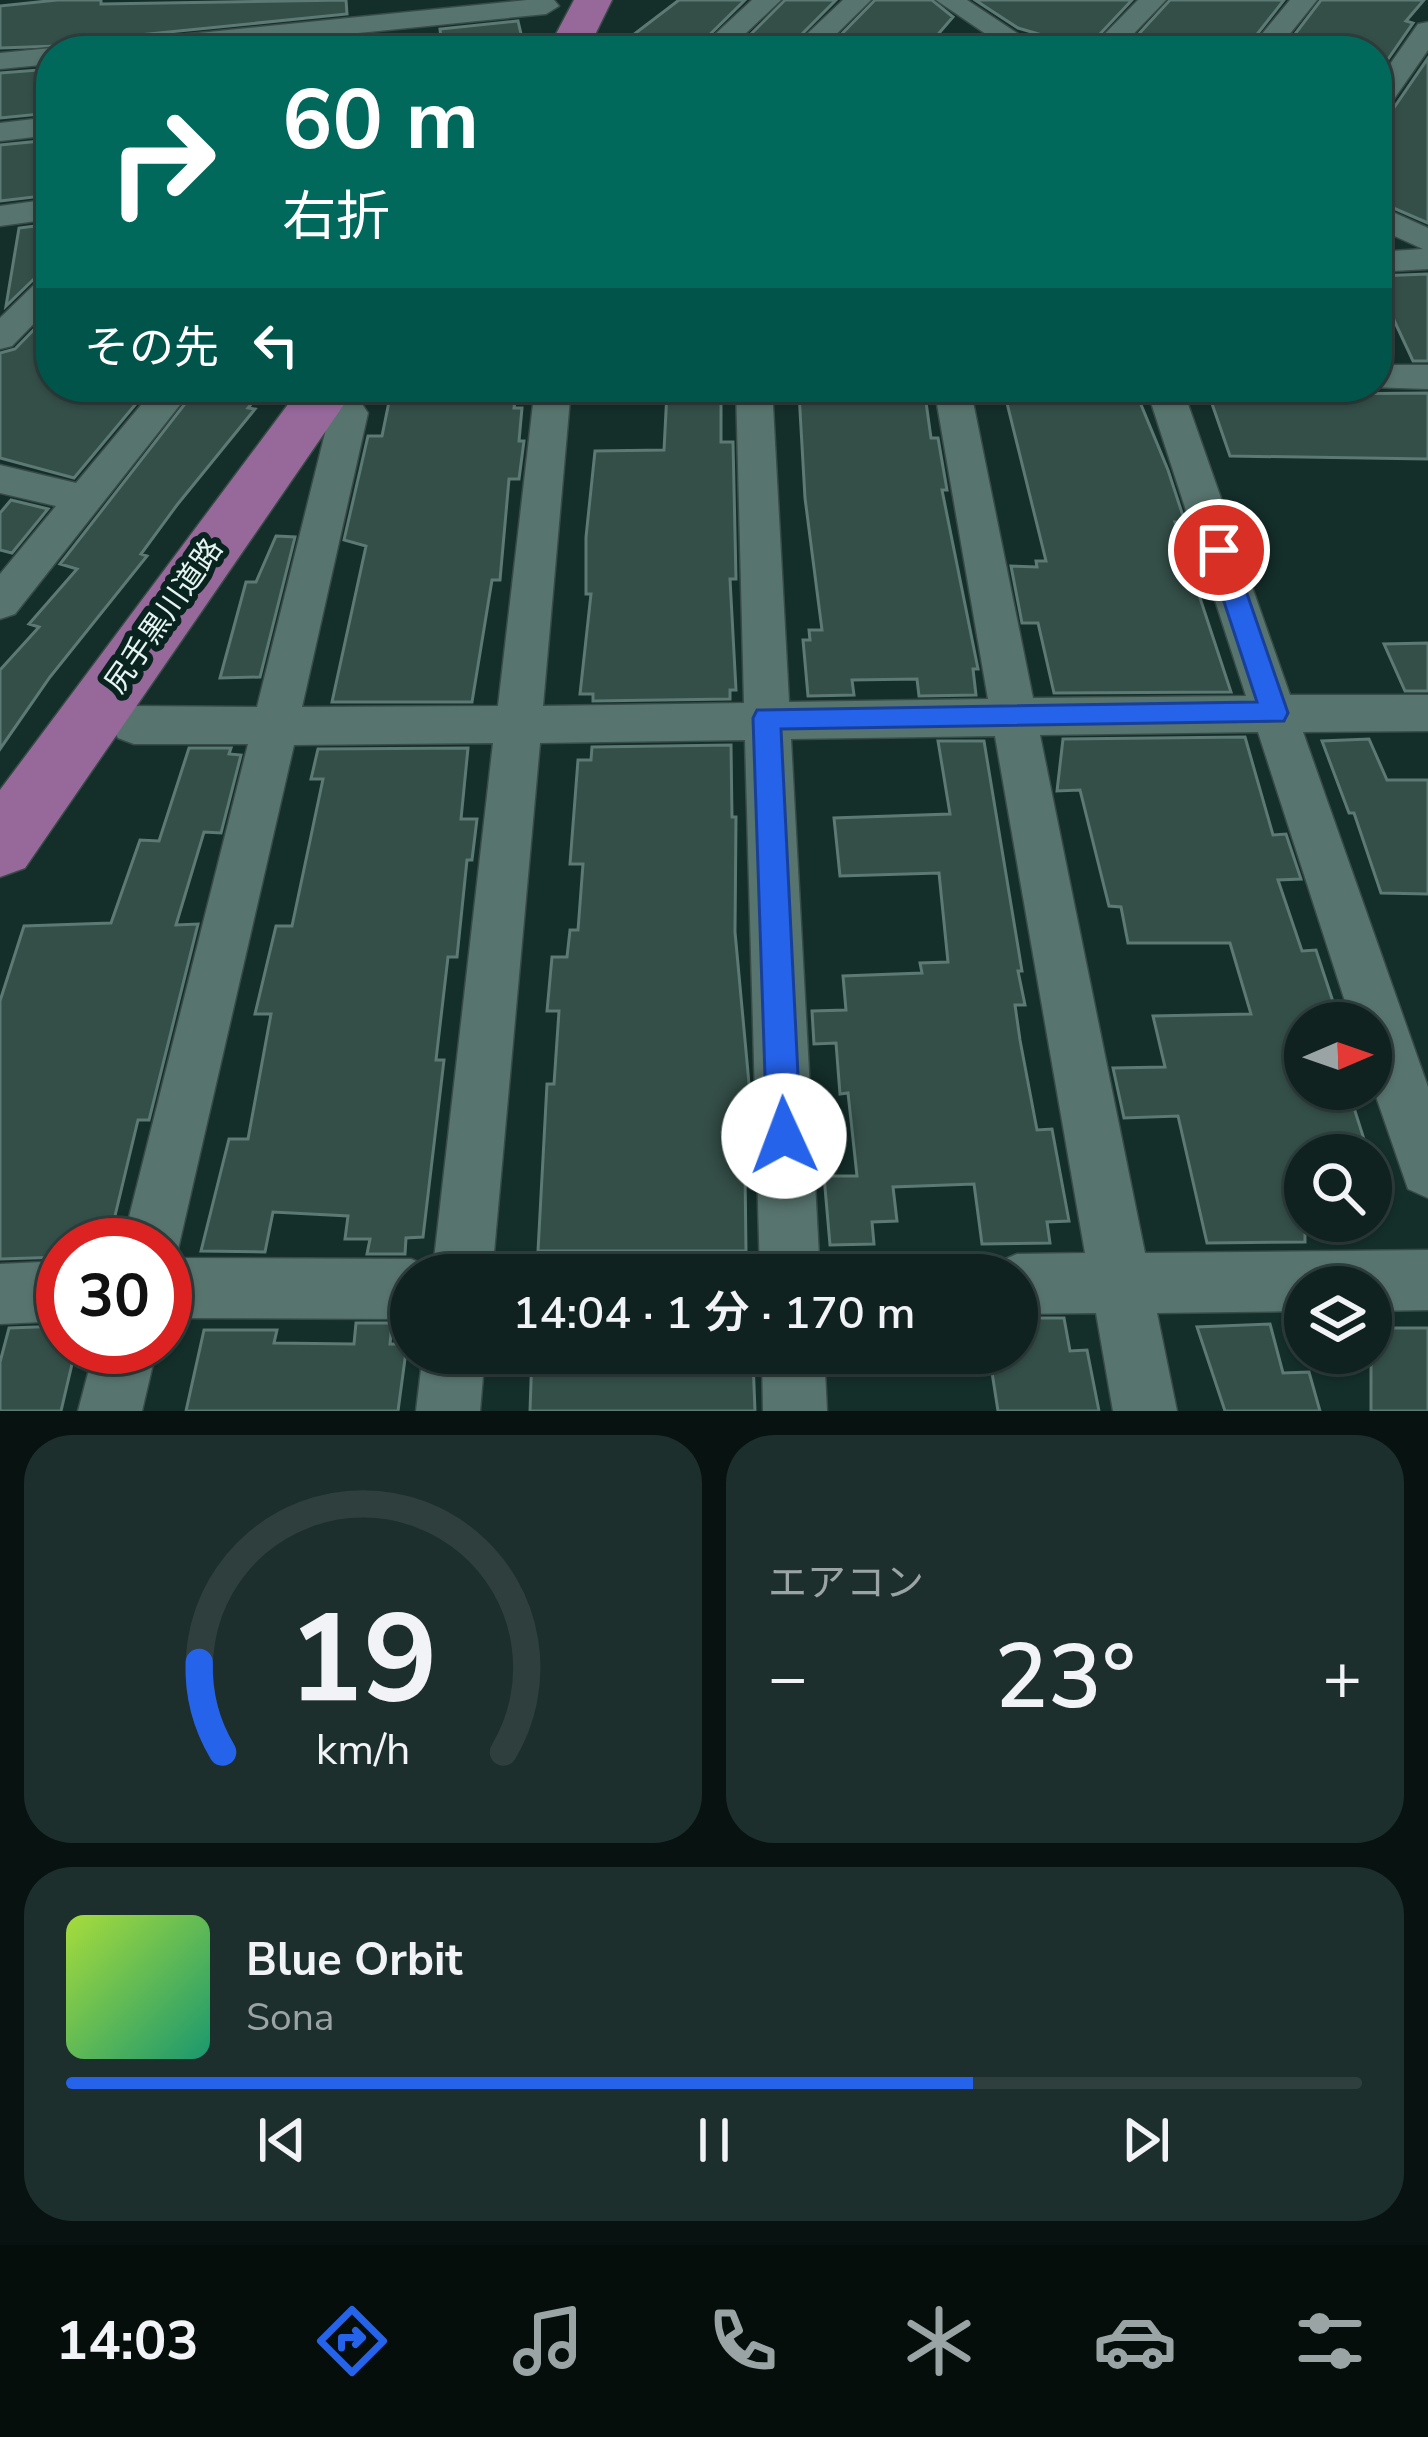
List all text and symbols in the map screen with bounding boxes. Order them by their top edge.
text: 60 m [282,63,479,178]
icon: right [84,84,240,240]
text: 右折 [282,180,390,254]
icon: left [243,312,309,378]
text: その先 [84,318,219,379]
pin [1168,499,1270,601]
icon: arrive [1186,517,1252,583]
street label: 尻手黒川道路 [96,531,232,701]
north arrow [1284,1002,1392,1110]
map controls [1284,1002,1392,1374]
position arrow [721,1073,847,1199]
button: search [1284,1134,1392,1242]
speed limit sign: 30 [36,1218,192,1374]
button: layers [1284,1266,1392,1374]
text: 14:04 · 1 分 · 170 m [513,1283,915,1344]
text: エアコン [768,1557,924,1610]
text: 19 [288,1575,438,1745]
text: 23° [994,1616,1136,1739]
text: − [768,1633,808,1723]
text: + [1322,1633,1362,1723]
text: km/h [316,1721,410,1779]
text: Blue Orbit [246,1930,463,1991]
text: Sona [246,1991,335,2044]
icon: previous [249,2107,315,2173]
icon: pause [681,2107,747,2173]
icon: next [1113,2107,1179,2173]
icon: directions [310,2299,394,2383]
icon: music [506,2299,590,2383]
icon: phone [701,2299,785,2383]
icon: climate [897,2299,981,2383]
icon: car [1093,2299,1177,2383]
icon: filters [1288,2299,1372,2383]
text: 14:03 [56,2304,199,2378]

